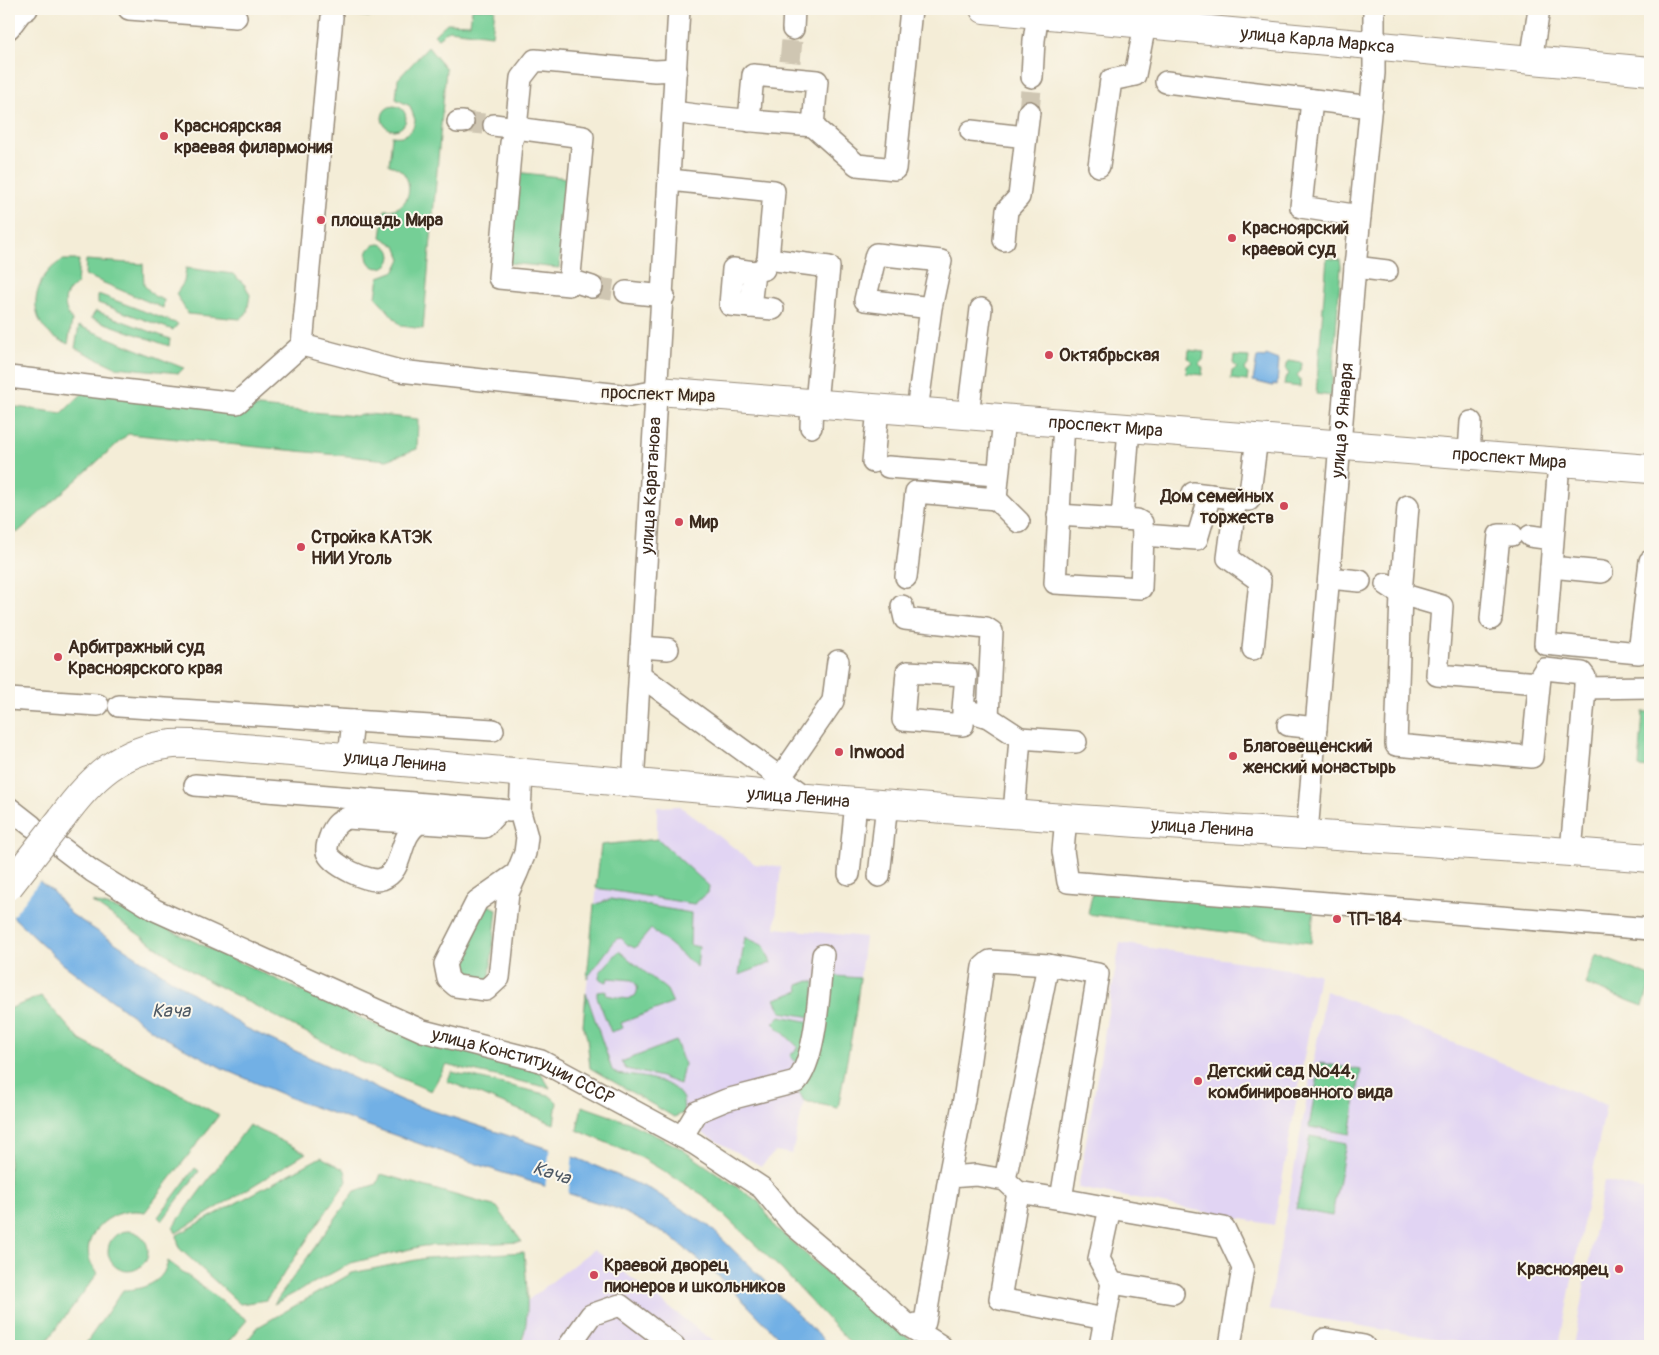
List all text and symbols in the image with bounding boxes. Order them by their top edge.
street label: улица Карла Маркса [1239,22,1395,59]
place label: Красноярская краевая филармония [174,115,333,159]
marker: Красноярская краевая филармония [158,130,170,142]
place label: площадь Мира [331,209,444,232]
marker: площадь Мира [315,214,327,226]
place label: Красноярский краевой суд [1242,217,1349,261]
marker: Красноярский краевой суд [1226,232,1238,244]
place label: Октябрьская [1059,344,1160,367]
marker: Октябрьская [1043,349,1055,361]
street label: улица 9 Января [1326,362,1359,480]
street label: проспект Мира [600,381,716,408]
street label: проспект Мира [1048,411,1164,443]
street label: улица Каратанова [636,416,667,556]
street label: проспект Мира [1451,442,1567,474]
place label: Дом семейных торжеств [1160,485,1274,529]
marker: Дом семейных торжеств [1278,500,1290,512]
place label: Мир [689,511,719,534]
marker: Мир [673,516,685,528]
place label: Стройка КАТЭК НИИ Уголь [311,526,433,570]
marker: Стройка КАТЭК НИИ Уголь [295,541,307,553]
place label: Арбитражный суд Красноярского края [68,636,222,680]
marker: Арбитражный суд Красноярского края [52,651,64,663]
place label: Благовещенский женский монастырь [1242,735,1396,779]
place label: Inwood [849,741,905,764]
street label: улица Ленина [342,746,447,778]
marker: Inwood [833,746,845,758]
marker: Благовещенский женский монастырь [1227,750,1239,762]
street label: улица Ленина [745,782,851,814]
street label: улица Ленина [1149,813,1254,843]
place label: ТП-184 [1346,908,1403,931]
marker: ТП-184 [1331,913,1343,925]
water label: Кача [152,999,191,1023]
street label: улица Конституции СССР [428,1022,618,1110]
place label: Детский сад №44, комбинированного вида [1207,1060,1394,1104]
marker: Детский сад №44, комбинированного вида [1192,1075,1204,1087]
water label: Кача [530,1156,575,1191]
place label: Краевой дворец пионеров и школьников [604,1254,786,1298]
place label: Красноярец [1517,1258,1609,1281]
marker: Красноярец [1613,1263,1625,1275]
marker: Краевой дворец пионеров и школьников [588,1269,600,1281]

